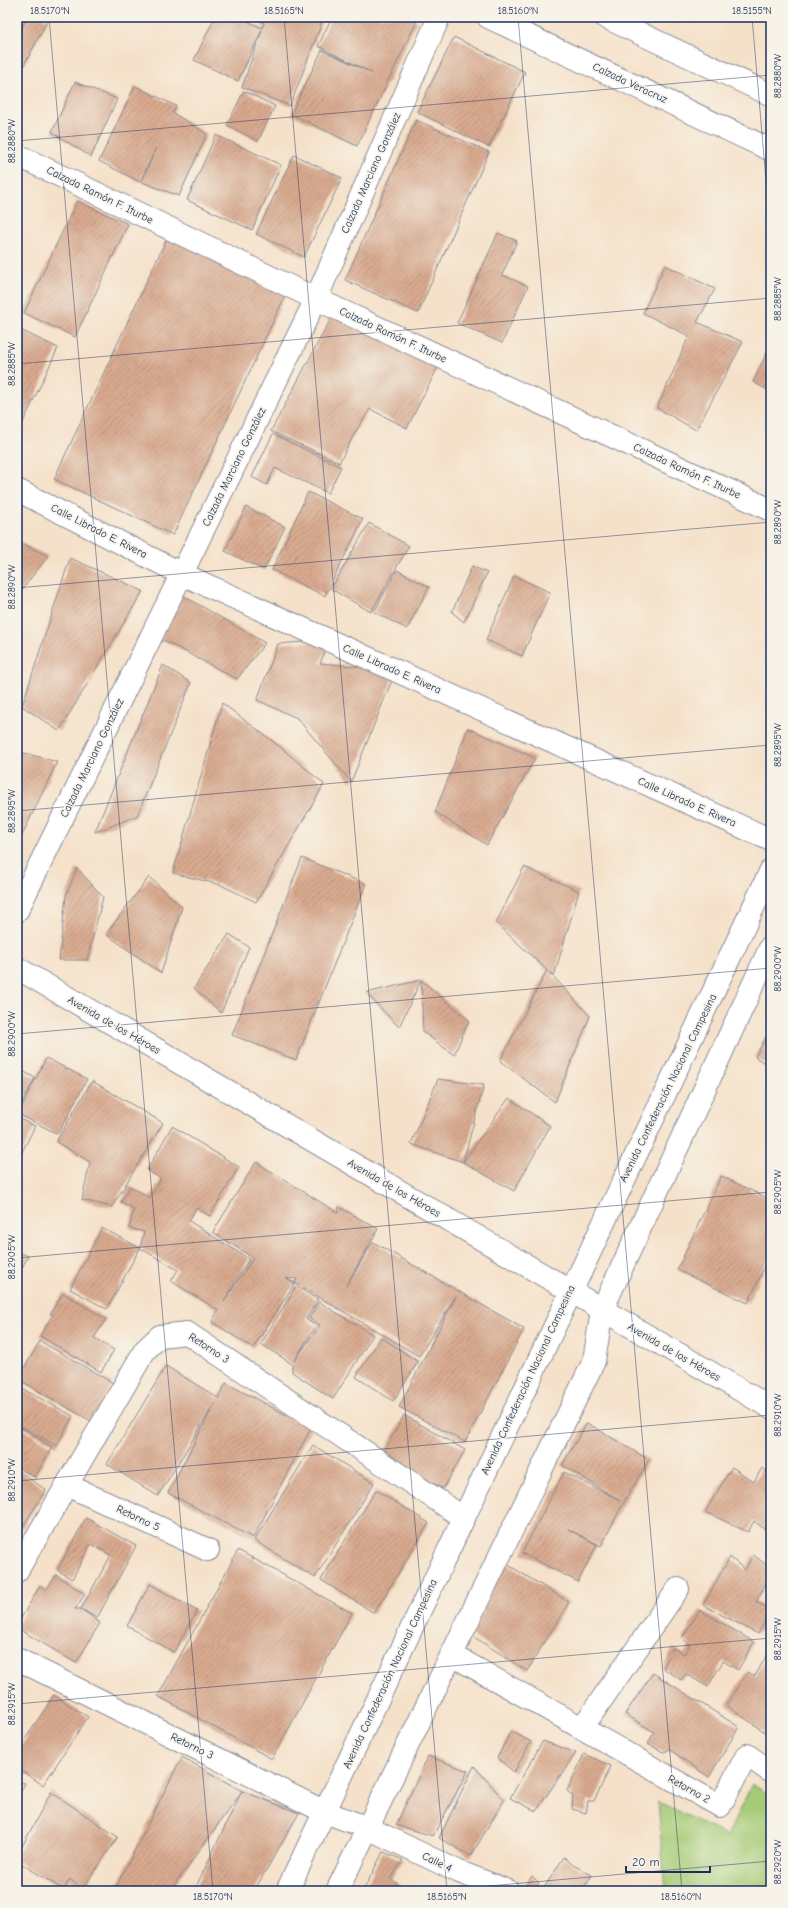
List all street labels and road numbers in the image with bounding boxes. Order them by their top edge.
street label: Calzada Veracruz [591,60,670,106]
street label: Calzada Marciano González [338,110,404,235]
street label: Calzada Ramón F. Iturbe [45,164,156,227]
street label: Calzada Ramón F. Iturbe [337,304,449,366]
street label: Calzada Marciano González [199,405,269,529]
street label: Calzada Ramón F. Iturbe [631,440,743,502]
street label: Calle Librado E. Rivera [49,501,149,561]
street label: Calle Librado E. Rivera [341,641,443,697]
street label: Calzada Marciano González [57,696,127,820]
street label: Calle Librado E. Rivera [636,774,738,830]
street label: Avenida Confederación Nacional Campesina [617,992,719,1184]
street label: Avenida de los Héroes [65,993,163,1057]
street label: Avenida de los Héroes [345,1156,443,1220]
street label: Avenida Confederación Nacional Campesina [478,1283,578,1477]
street label: Avenida de los Héroes [625,1320,723,1384]
street label: Retorno 3 [186,1330,232,1366]
street label: Retorno 5 [114,1502,162,1534]
street label: Avenida Confederación Nacional Campesina [340,1577,440,1771]
street label: Retorno 3 [168,1730,216,1762]
street label: Retorno 2 [666,1772,713,1806]
street label: Calle 4 [420,1849,454,1875]

